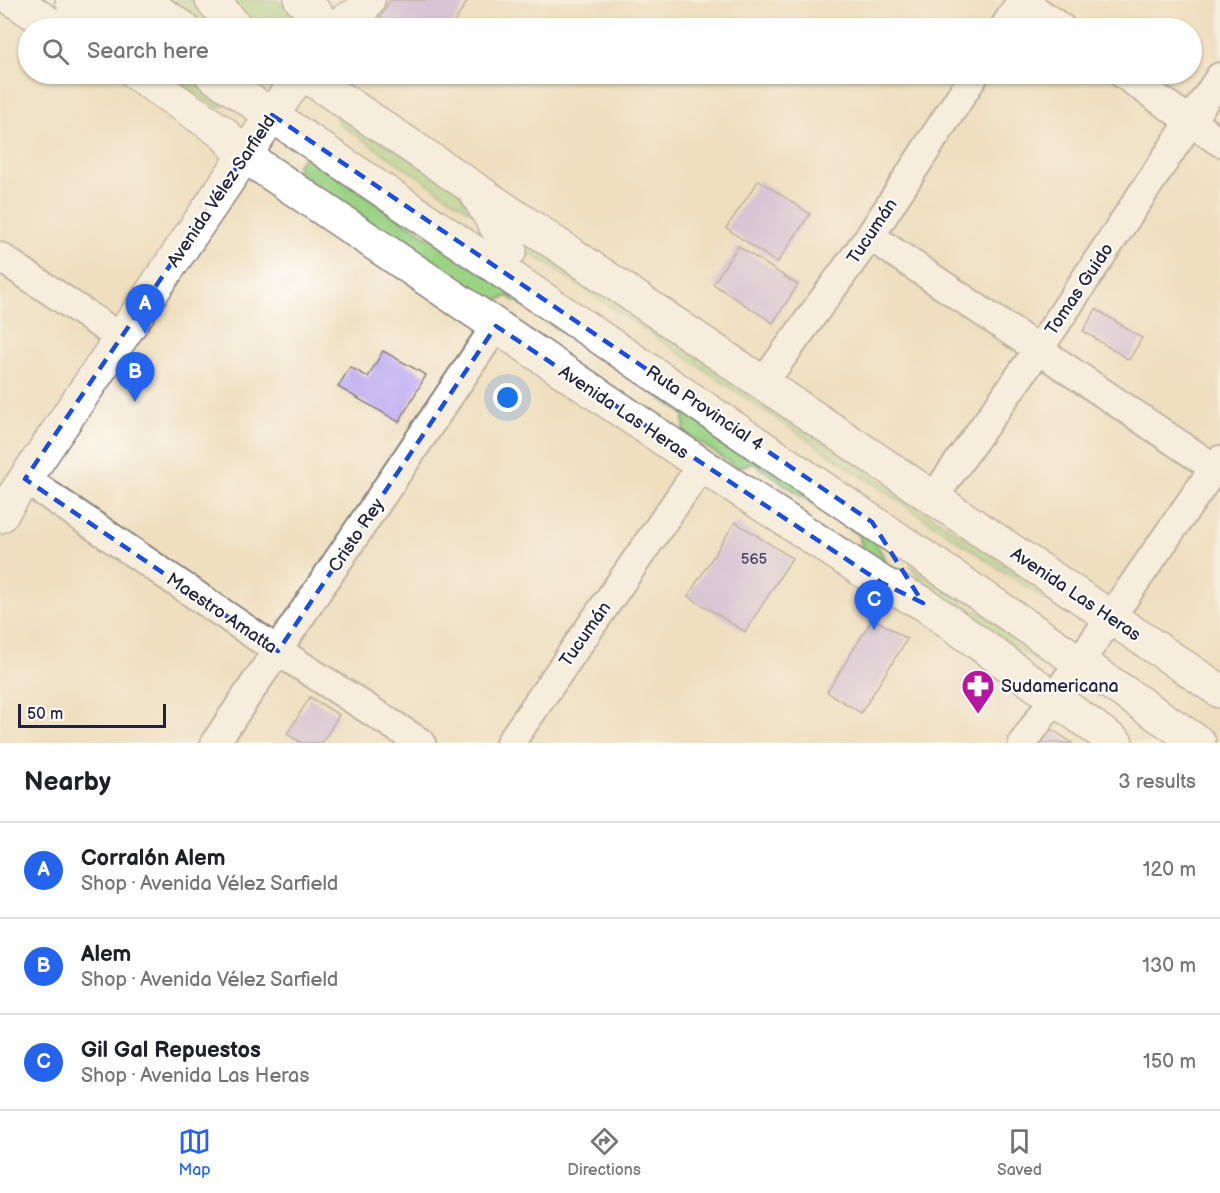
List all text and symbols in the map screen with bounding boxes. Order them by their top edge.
search box [18,18,1202,84]
icon: search [39,35,72,68]
text: Search here [87,38,209,65]
street label: Avenida Vélez Sarfield [163,112,280,271]
street label: Tucumán [843,195,902,268]
street label: Tomas Guido [1041,239,1118,339]
pin: A [126,284,164,334]
pin: B [116,352,154,402]
street label: Avenida Las Heras [555,361,693,464]
street label: Ruta Provincial 4 [642,361,768,456]
your location [493,383,522,412]
street label: Cristo Rey [324,494,389,576]
street label: Avenida Las Heras [1007,543,1145,646]
house number: 565 [741,550,767,569]
street label: Maestro Amatta [162,569,281,658]
pin: C [854,580,894,630]
street label: Tucumán [555,598,615,671]
pharmacy icon: Sudamericana [960,668,996,715]
place label: Sudamericana [1001,676,1119,697]
scale bar [18,701,166,728]
text: 50 m [27,705,63,724]
text: Nearby [24,767,111,798]
text: 3 results [1118,770,1196,794]
text: Corralón Alem [81,845,225,872]
text: A [37,858,50,882]
text: 120 m [1143,858,1196,882]
text: Shop · Avenida Vélez Sarfield [81,872,338,896]
text: Alem [81,941,131,968]
text: B [36,954,51,978]
text: 130 m [1142,954,1196,978]
text: Shop · Avenida Vélez Sarfield [81,968,338,992]
text: Gil Gal Repuestos [81,1037,261,1064]
text: C [36,1050,51,1074]
text: 150 m [1143,1050,1196,1074]
text: Shop · Avenida Las Heras [81,1064,309,1088]
tab: Map [178,1125,211,1180]
tab: Directions [567,1125,641,1180]
tab: Saved [997,1125,1042,1180]

